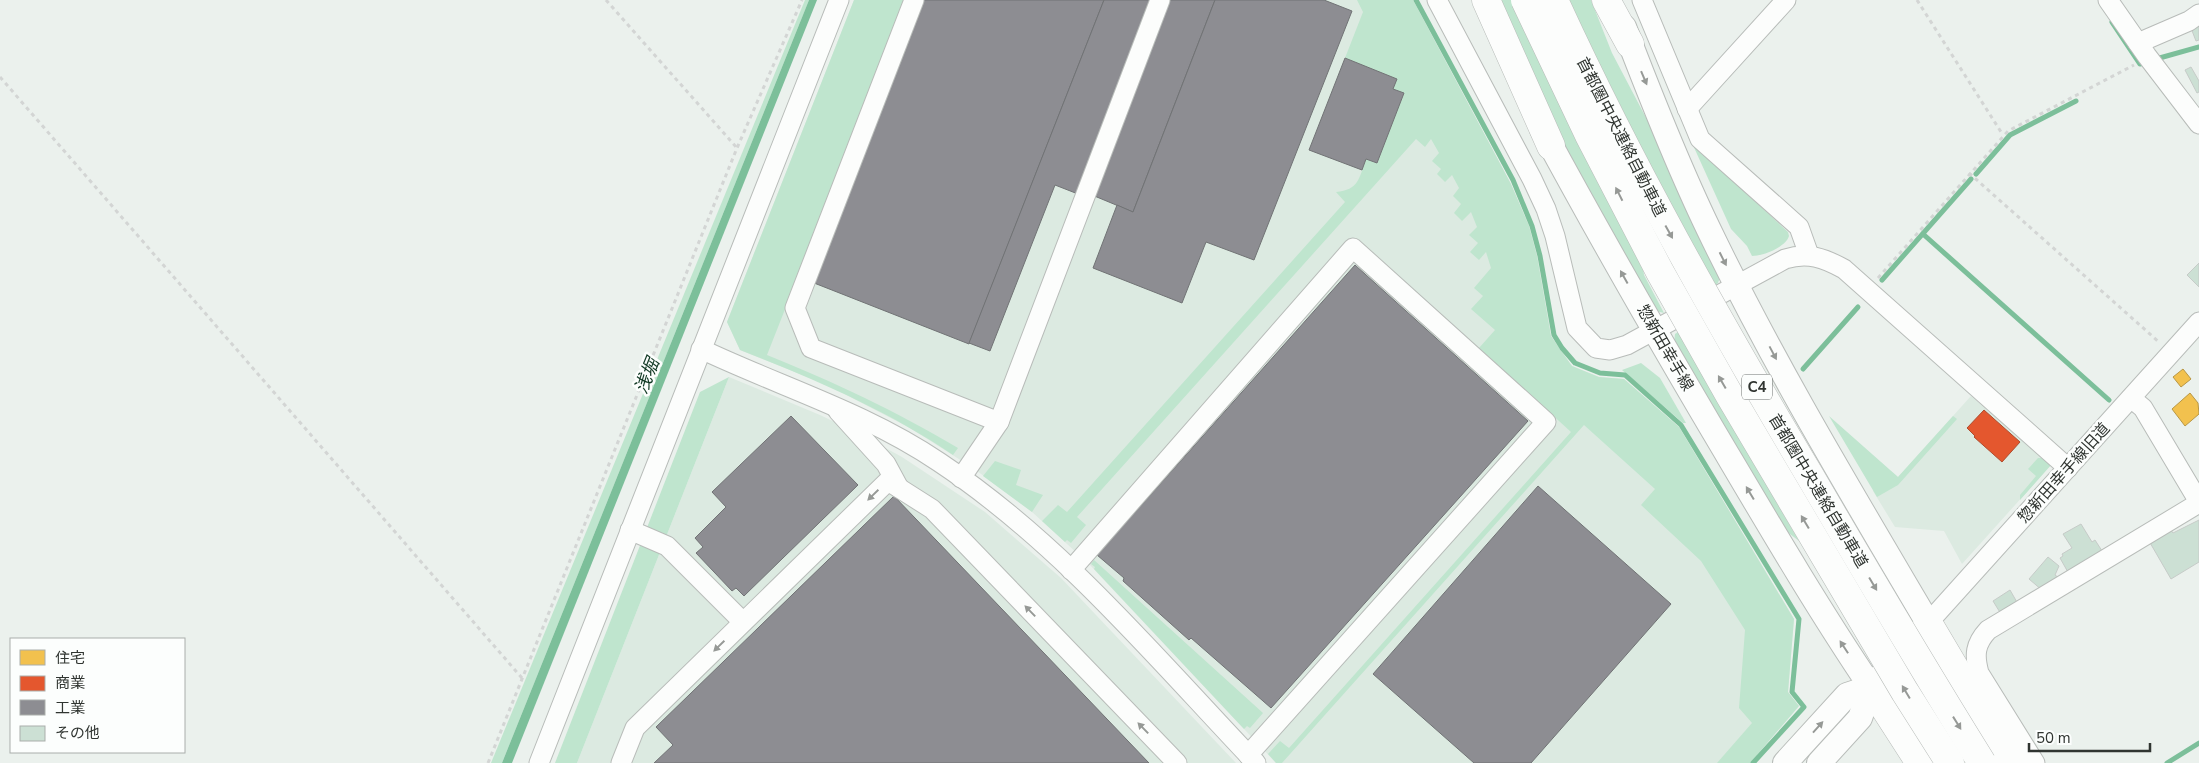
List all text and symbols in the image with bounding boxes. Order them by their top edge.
street label: 首都圏中央連絡自動車道 [1571,54,1671,220]
one-way arrow [1640,71,1648,86]
one-way arrow [1615,186,1623,201]
one-way arrow [1665,224,1673,239]
one-way arrow [1719,251,1727,266]
one-way arrow [1620,270,1628,284]
street label: 惣新田幸手線 [1631,301,1699,395]
one-way arrow [1769,346,1777,360]
water label: 浅堀 [629,352,666,397]
road number: C4 [1742,374,1772,400]
one-way arrow [1718,376,1727,389]
street label: 首都圏中央連絡自動車道 [1763,410,1873,572]
street label: 惣新田幸手線旧道 [2013,418,2115,528]
one-way arrow [1745,487,1754,500]
one-way arrow [867,489,879,501]
one-way arrow [1800,516,1809,529]
one-way arrow [1869,578,1878,591]
one-way arrow [1024,605,1036,617]
legend [10,638,185,753]
one-way arrow [713,639,725,651]
one-way arrow [1839,640,1849,653]
text: 住宅 [55,648,85,668]
text: 商業 [55,673,85,693]
one-way arrow [1901,686,1910,699]
text: 工業 [55,698,85,718]
one-way arrow [1952,717,1962,730]
scale bar [2029,720,2150,752]
one-way arrow [1812,721,1824,733]
one-way arrow [1137,722,1149,734]
text: その他 [55,723,100,743]
text: 50 m [2036,728,2071,748]

